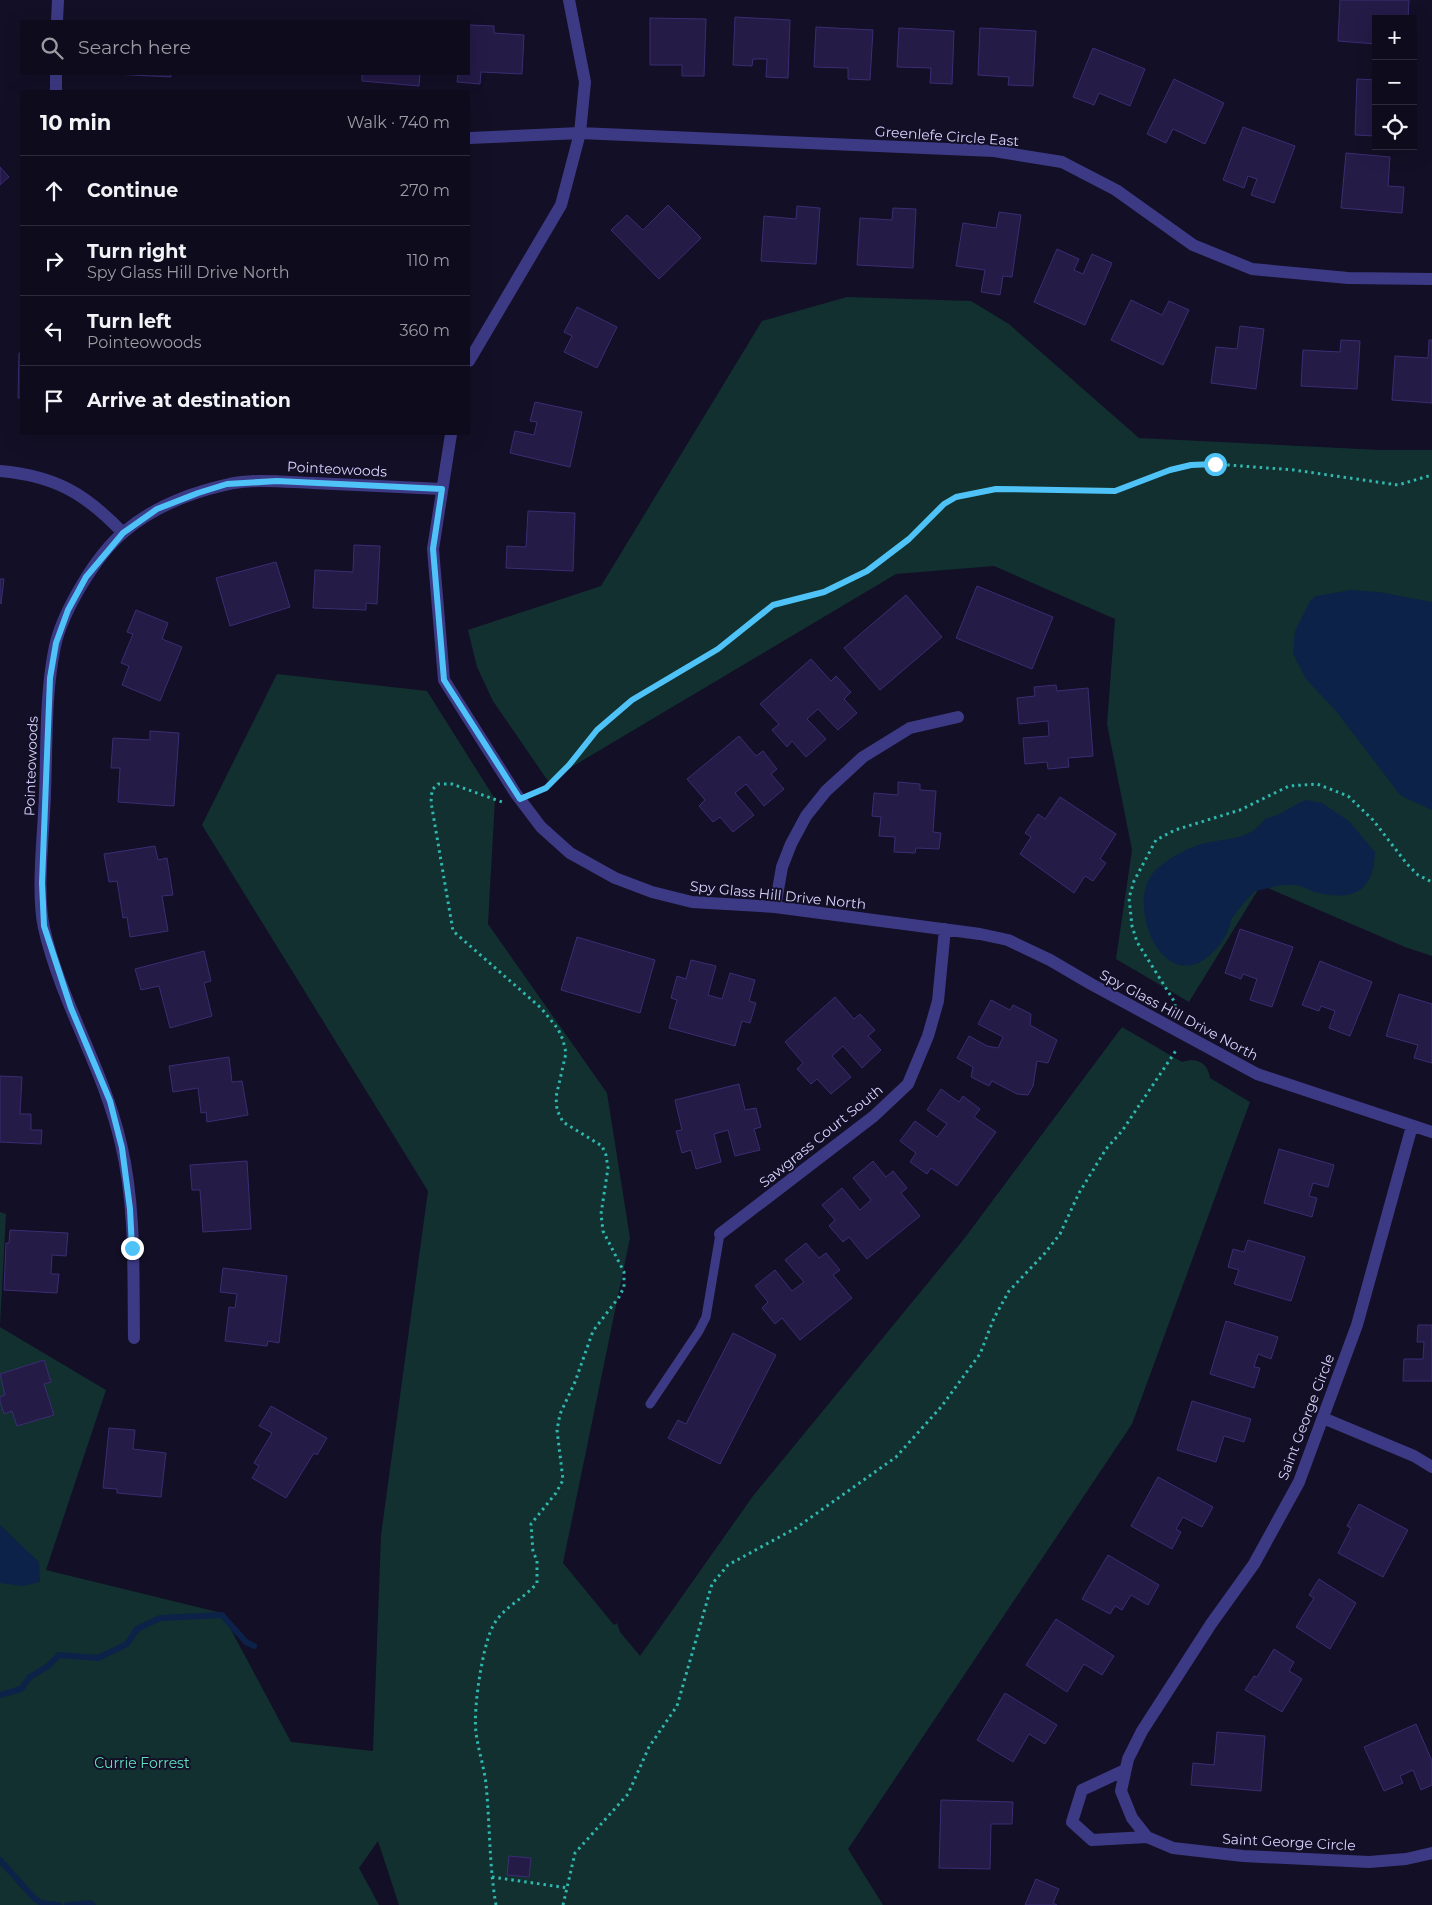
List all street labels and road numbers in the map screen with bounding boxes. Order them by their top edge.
street label: Greenlefe Circle East [874,122,1020,150]
street label: Pointeowoods [286,457,388,481]
street label: Pointeowoods [20,715,42,816]
street label: Spy Glass Hill Drive North [689,877,867,913]
street label: Spy Glass Hill Drive North [1097,965,1261,1065]
street label: Sawgrass Court South [756,1081,886,1191]
street label: Saint George Circle [1274,1351,1338,1483]
street label: Saint George Circle [1222,1830,1356,1854]

